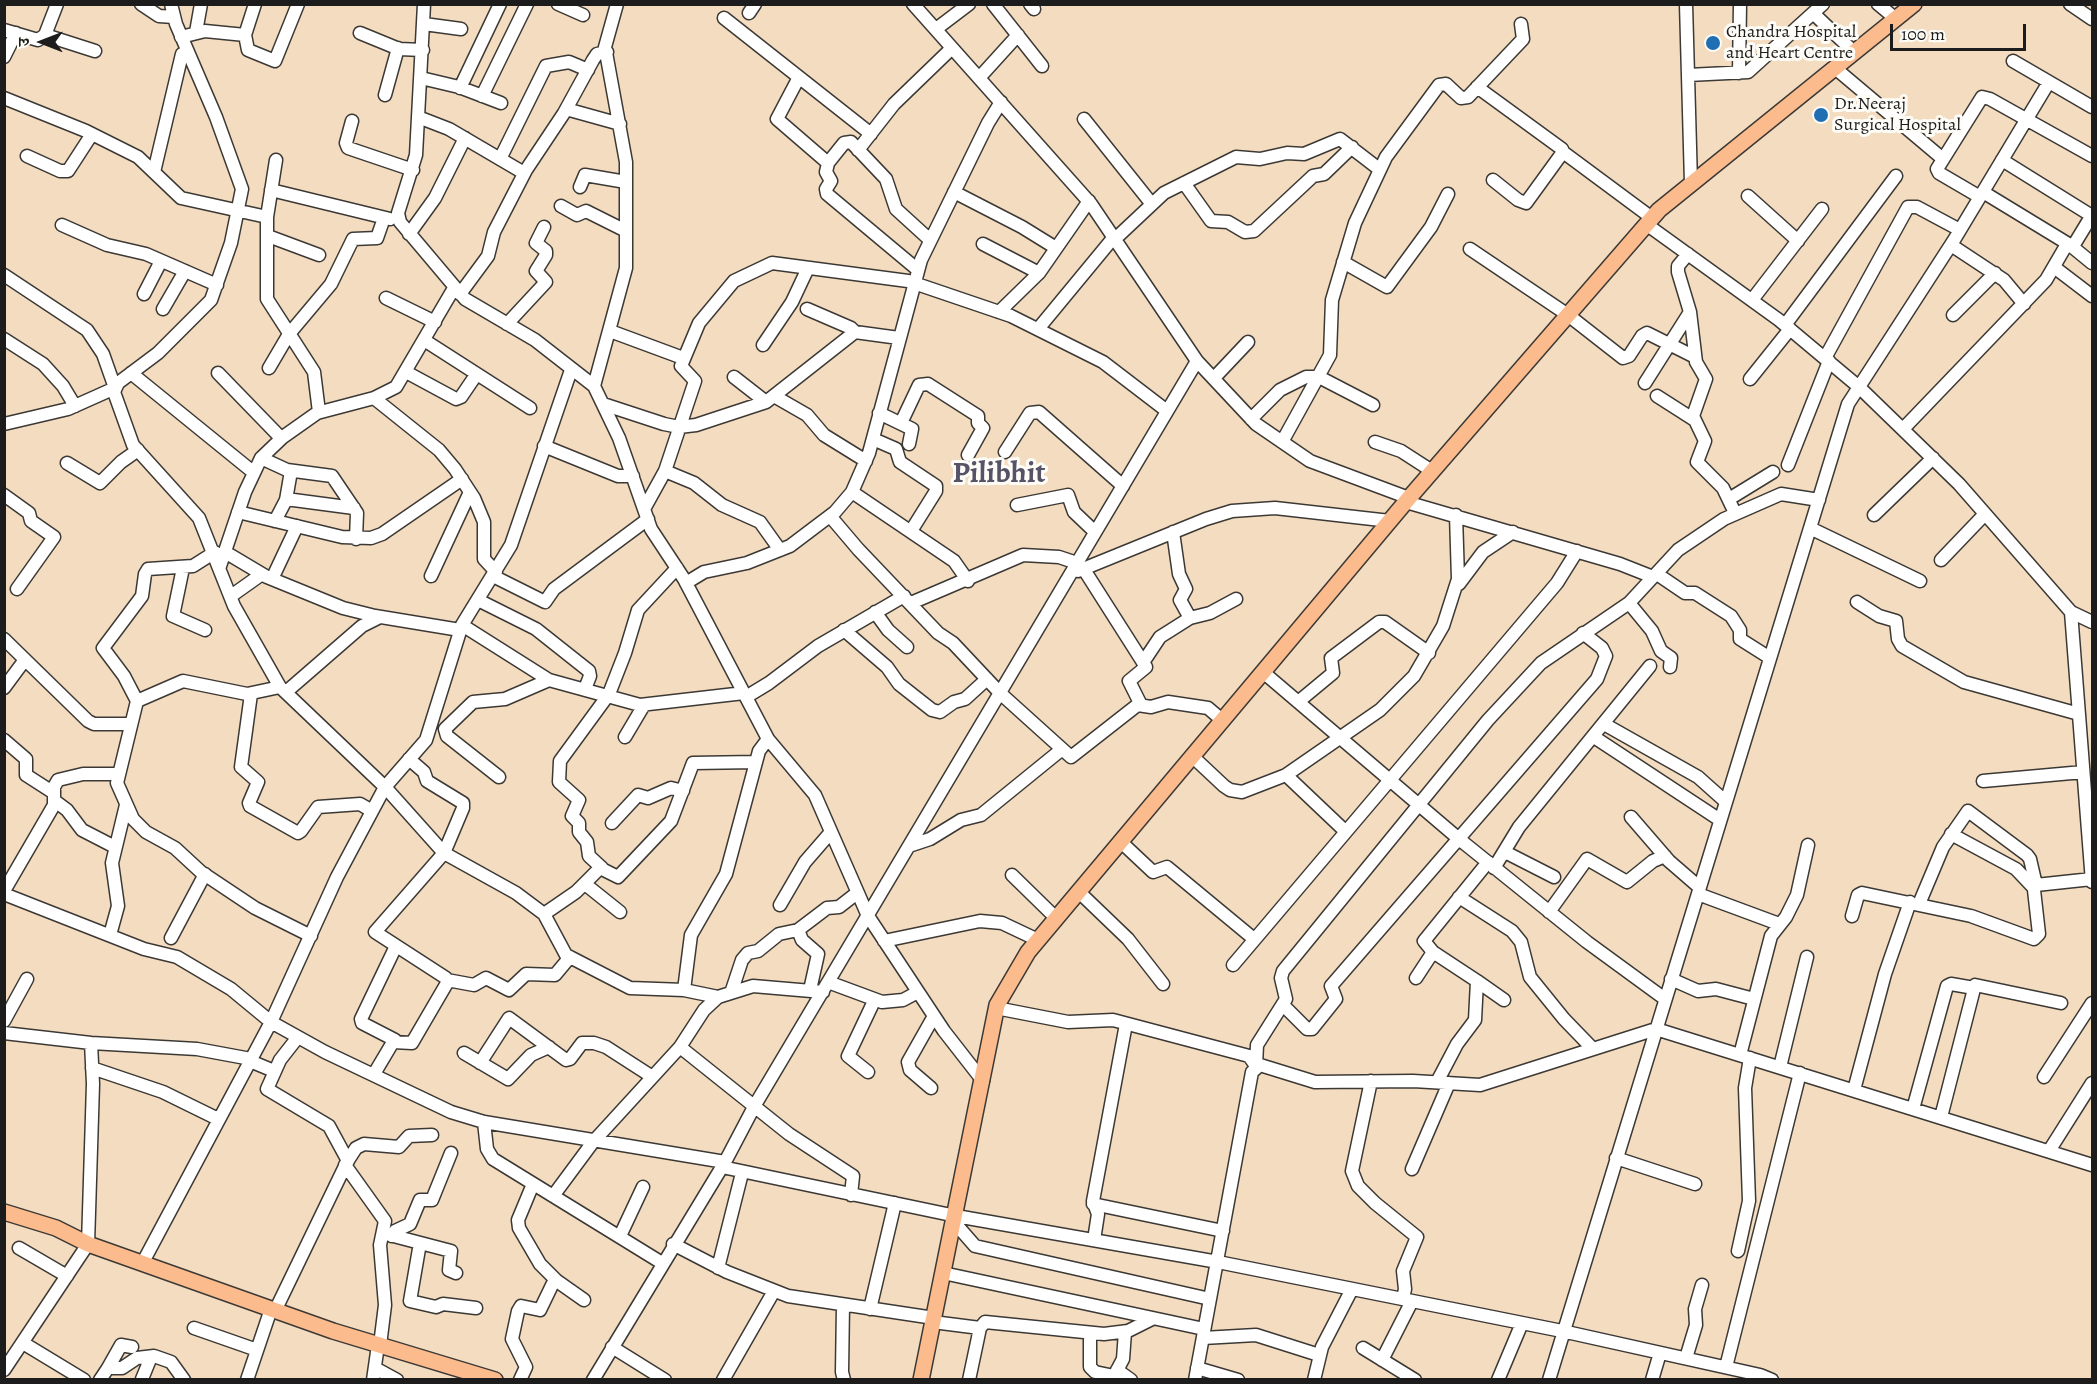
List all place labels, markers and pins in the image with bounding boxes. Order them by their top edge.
place label: Chandra Hospital and Heart Centre [1726,22,1856,64]
marker: Chandra Hospital and Heart Centre [1704,34,1722,52]
place label: Dr.Neeraj Surgical Hospital [1834,94,1961,136]
marker: Dr.Neeraj Surgical Hospital [1812,106,1830,124]

